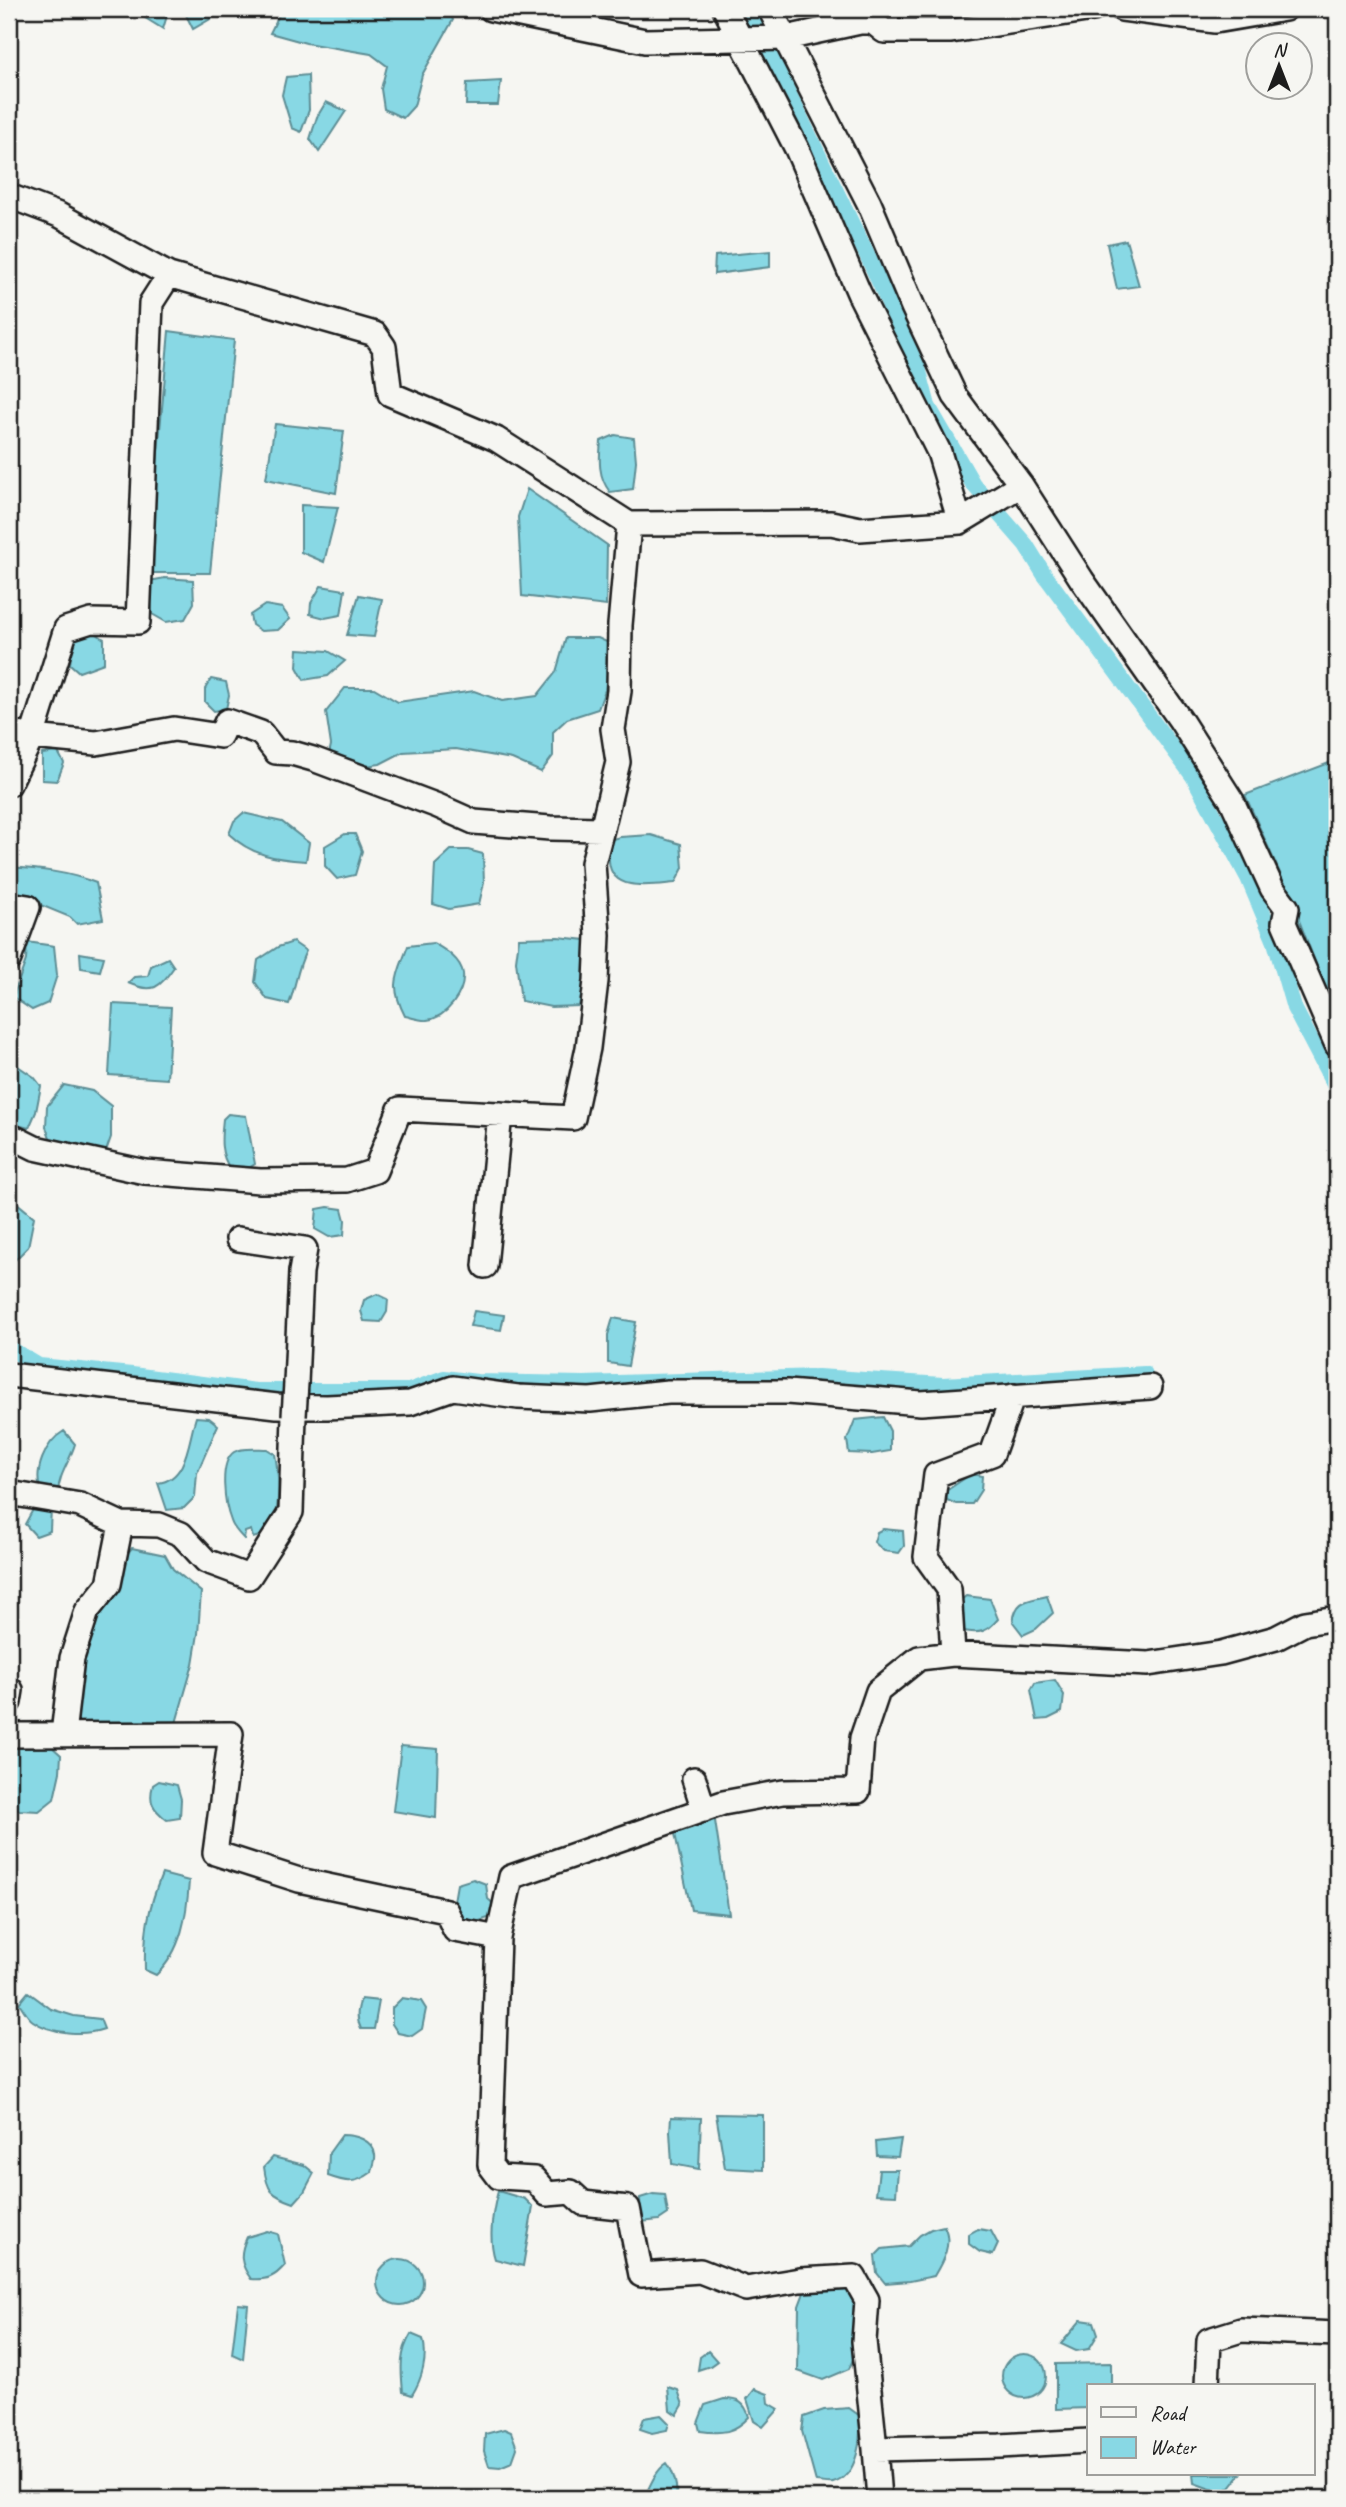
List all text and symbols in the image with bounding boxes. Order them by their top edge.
north arrow [1244,32,1314,102]
text: N [1273,38,1288,62]
legend [1087,2384,1314,2476]
text: Road [1150,2400,1189,2426]
text: Water [1150,2434,1197,2460]

